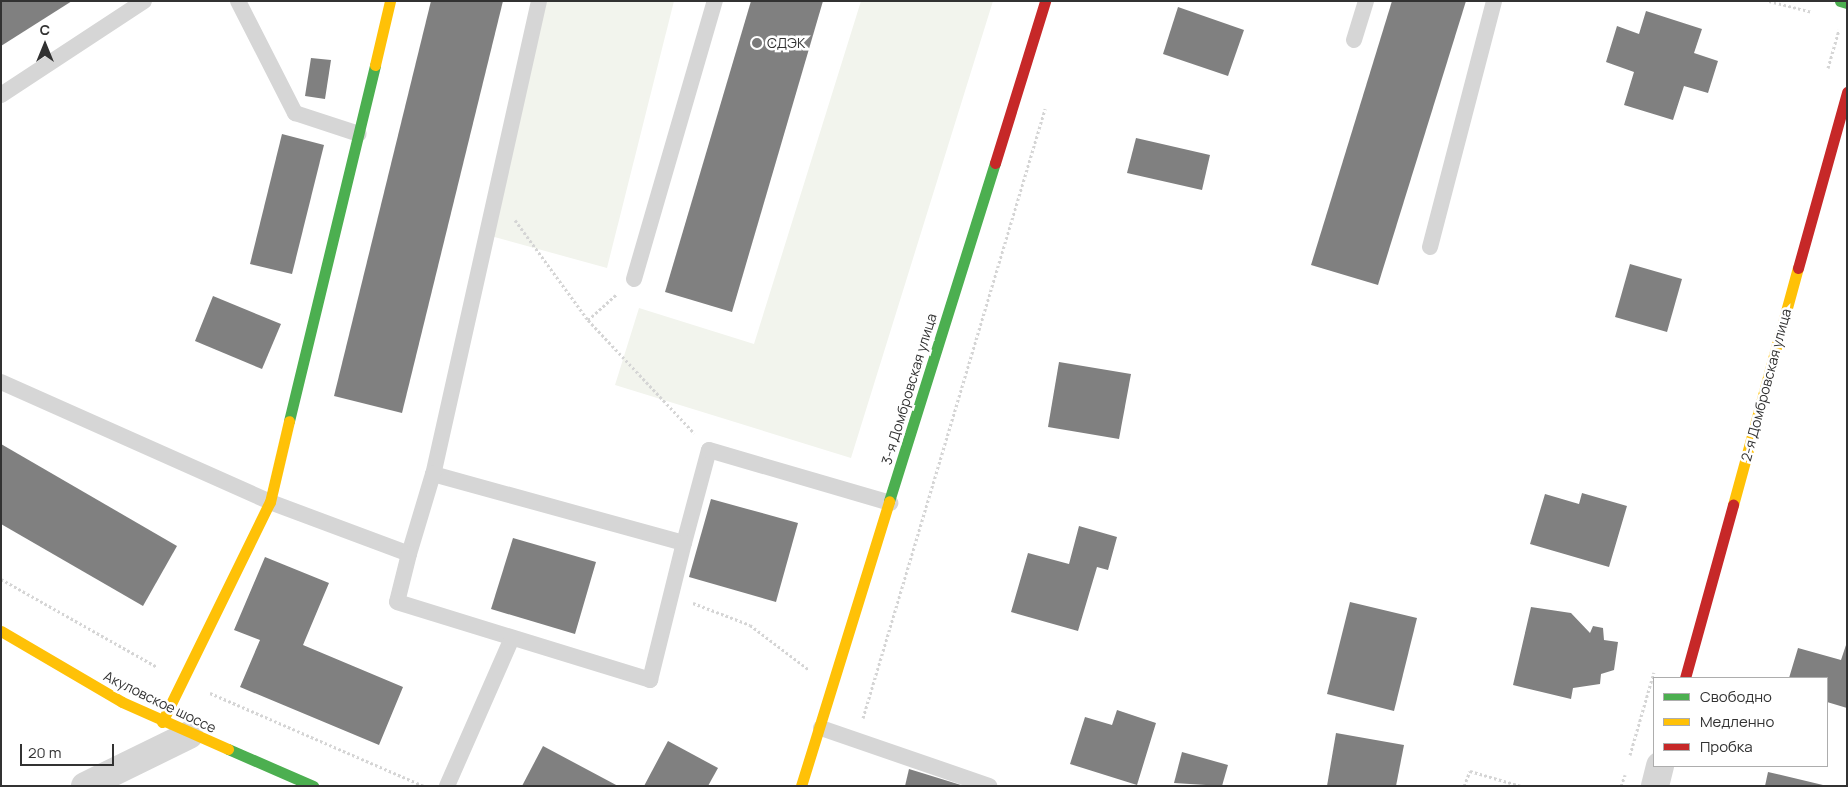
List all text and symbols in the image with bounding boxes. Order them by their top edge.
north arrow [20,20,70,70]
text: С [40,20,50,39]
place label: СДЭК [767,35,805,51]
marker: СДЭК [751,37,763,49]
street label: 2-я Домбровская улица [1738,307,1794,463]
street label: 3-я Домбровская улица [878,311,940,467]
street label: Акуловское шоссе [101,668,219,736]
legend [1653,677,1828,767]
text: Свободно [1700,686,1772,707]
text: Медленно [1700,711,1774,732]
scale bar [22,734,116,766]
text: Пробка [1700,736,1753,757]
text: 20 m [28,742,61,763]

